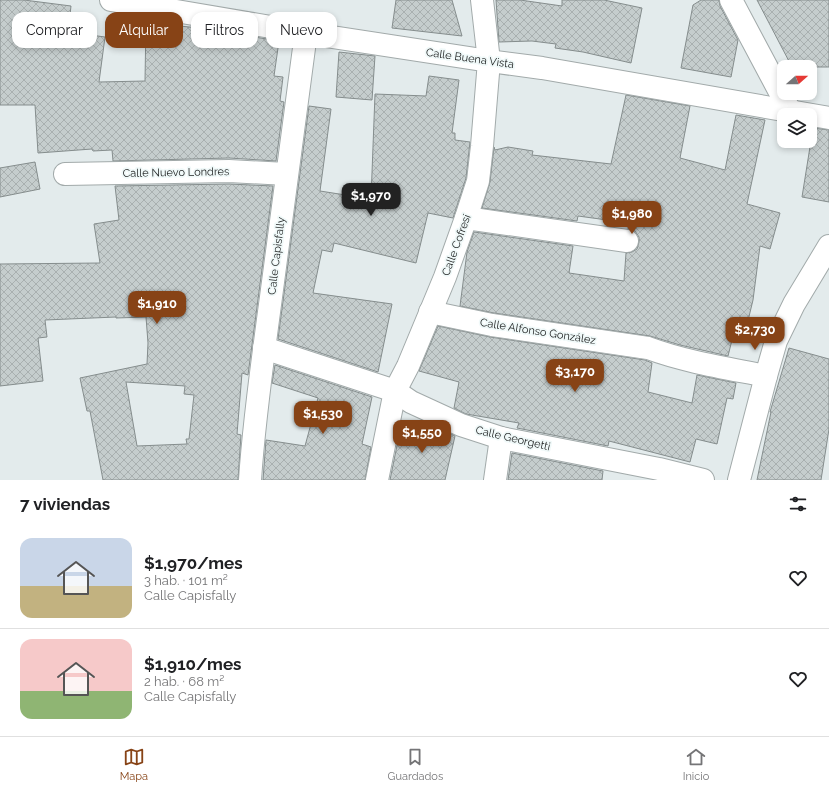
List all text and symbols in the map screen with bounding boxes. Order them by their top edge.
chip: Comprar [12,12,97,48]
chip: Alquilar [105,12,183,48]
chip: Filtros [191,12,258,48]
chip: Nuevo [266,12,337,48]
street label: Calle Buena Vista [425,46,515,71]
north arrow [777,60,817,100]
map controls [777,60,817,148]
button: layers [777,108,817,148]
street label: Calle Nuevo Londres [123,165,229,180]
pin: $1,970 [338,183,404,217]
text: $1,970 [351,188,391,203]
pin: $1,980 [599,201,665,235]
text: $1,980 [611,206,653,221]
street label: Calle Cofresí [439,212,474,278]
street label: Calle Capisfally [265,216,288,296]
pin: $1,910 [124,291,190,325]
text: $1,910 [137,296,177,311]
street label: Calle Alfonso González [479,316,597,347]
pin: $2,730 [722,317,788,351]
text: $2,730 [735,322,775,337]
pin: $3,170 [542,359,608,393]
text: $3,170 [555,364,595,379]
pin: $1,530 [290,401,356,435]
text: $1,530 [303,406,343,421]
pin: $1,550 [389,420,455,454]
street label: Calle Georgetti [474,424,552,453]
text: $1,550 [402,425,442,440]
icon: filters [787,493,809,515]
text: 7 viviendas [20,494,110,514]
text: $1,970/mes [144,553,243,573]
icon: home [52,554,100,602]
icon: heart [787,567,809,589]
text: 3 hab. · 101 m² [144,573,228,588]
text: Calle Capisfally [144,588,236,603]
text: $1,910/mes [144,654,242,674]
icon: home [52,655,100,703]
icon: heart [787,668,809,690]
text: 2 hab. · 68 m² [144,674,224,689]
text: Calle Capisfally [144,689,236,704]
tab: Mapa [120,746,148,783]
tab: Guardados [388,746,443,783]
tab: Inicio [683,746,709,783]

